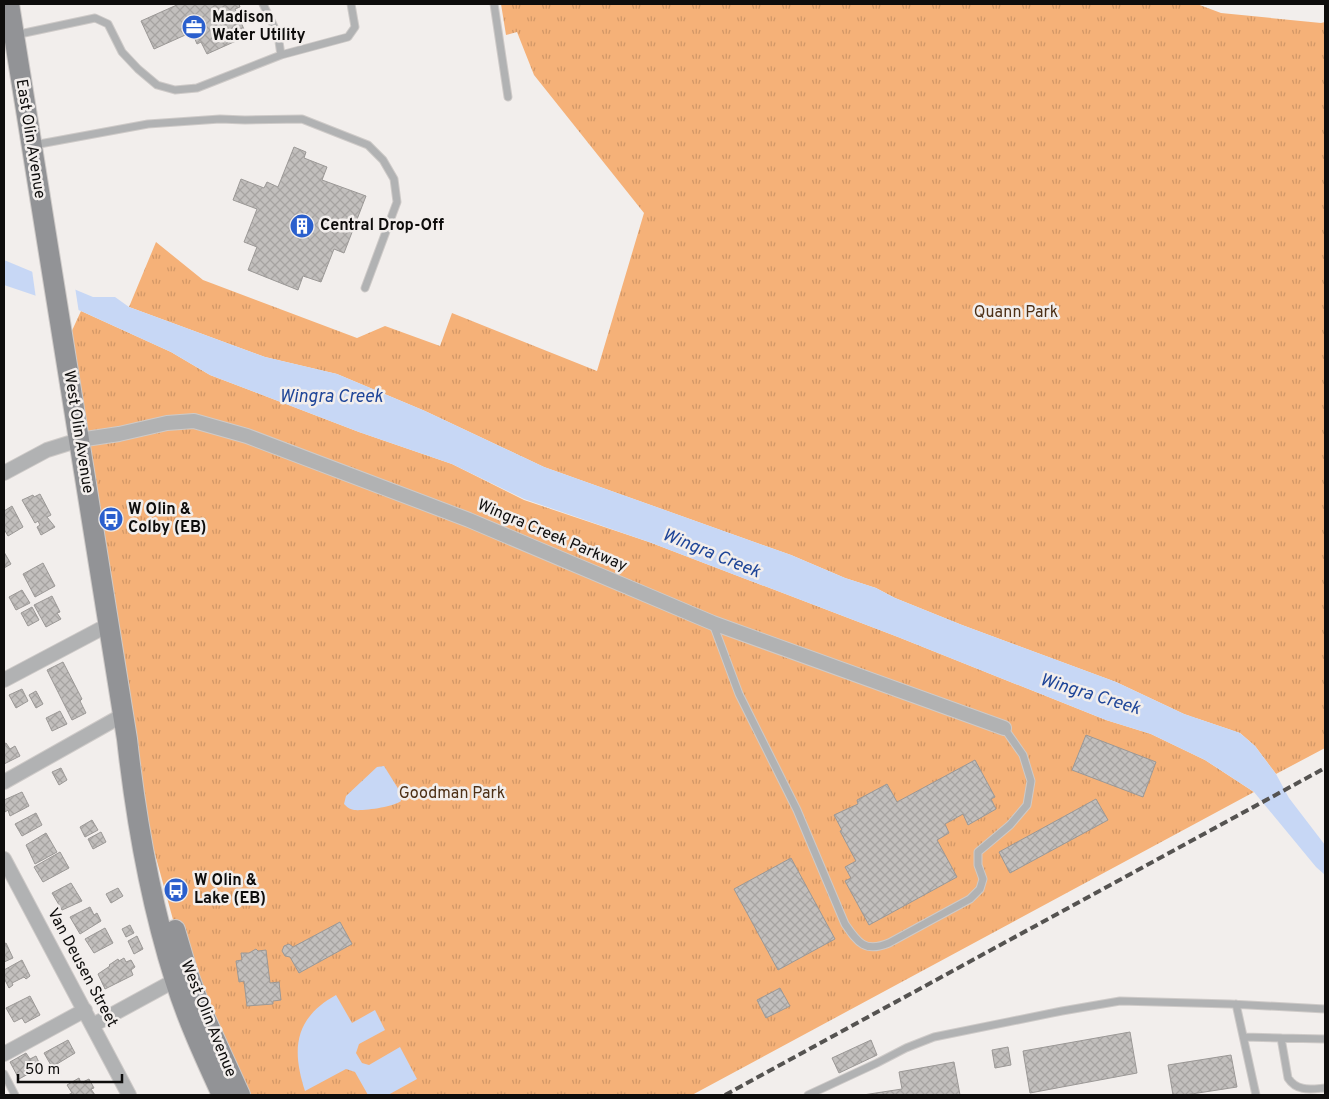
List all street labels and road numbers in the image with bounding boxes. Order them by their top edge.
street label: East Olin Avenue [11,78,49,200]
street label: West Olin Avenue [58,369,98,495]
street label: Wingra Creek Parkway [474,495,630,577]
street label: Van Deusen Street [42,905,122,1031]
street label: West Olin Avenue [175,958,241,1080]

